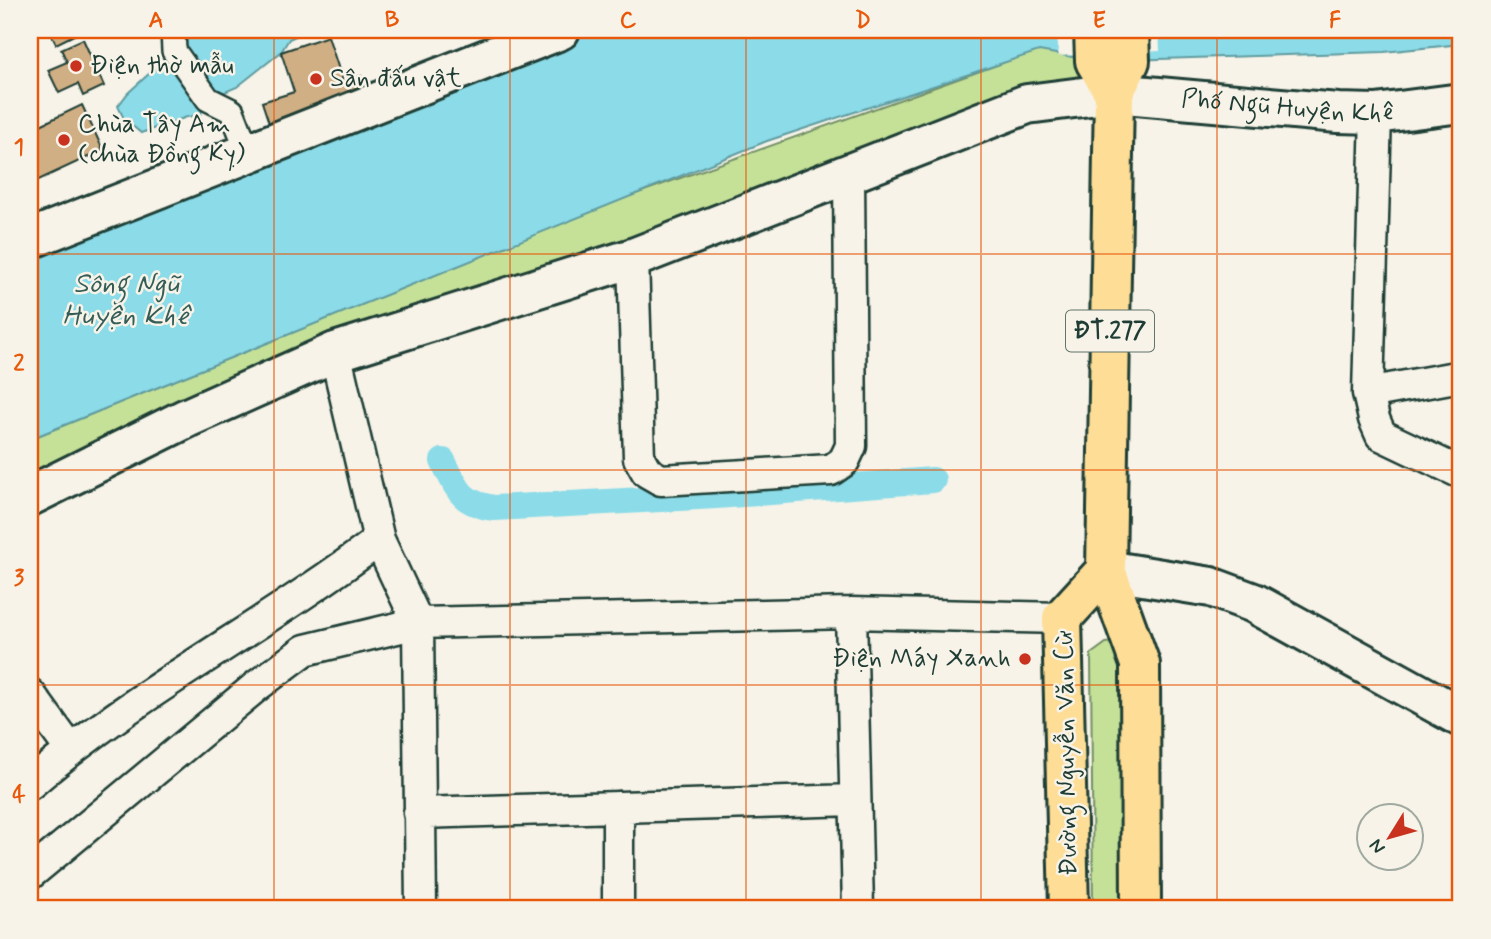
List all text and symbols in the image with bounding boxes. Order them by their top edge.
text: A [148,6,164,36]
text: B [385,6,400,36]
text: C [620,6,637,36]
text: D [855,6,871,36]
text: E [1092,6,1106,36]
text: F [1329,6,1341,36]
place label: Điện thờ mẫu [90,49,234,83]
marker: Điện thờ mẫu [68,58,84,74]
place label: Sân đấu vật [330,62,462,96]
marker: Sân đấu vật [308,71,324,87]
street label: Phố Ngũ Huyện Khê [1180,82,1396,131]
place label: Chùa Tây Am (chùa Đồng Kỵ) [78,108,245,175]
marker: Chùa Tây Am (chùa Đồng Kỵ) [56,132,72,148]
text: 1 [14,133,24,163]
water label: Sông Ngũ Huyện Khê [63,266,192,335]
road number: ĐT.277 [1066,310,1154,352]
text: 2 [13,349,25,379]
text: 3 [14,564,25,594]
street label: Đường Nguyễn Văn Cừ [1048,630,1089,876]
place label: Điện Máy Xanh [832,642,1011,676]
marker: Điện Máy Xanh [1017,651,1033,667]
text: 4 [12,780,26,810]
north arrow [1354,802,1424,872]
text: N [1364,834,1391,859]

